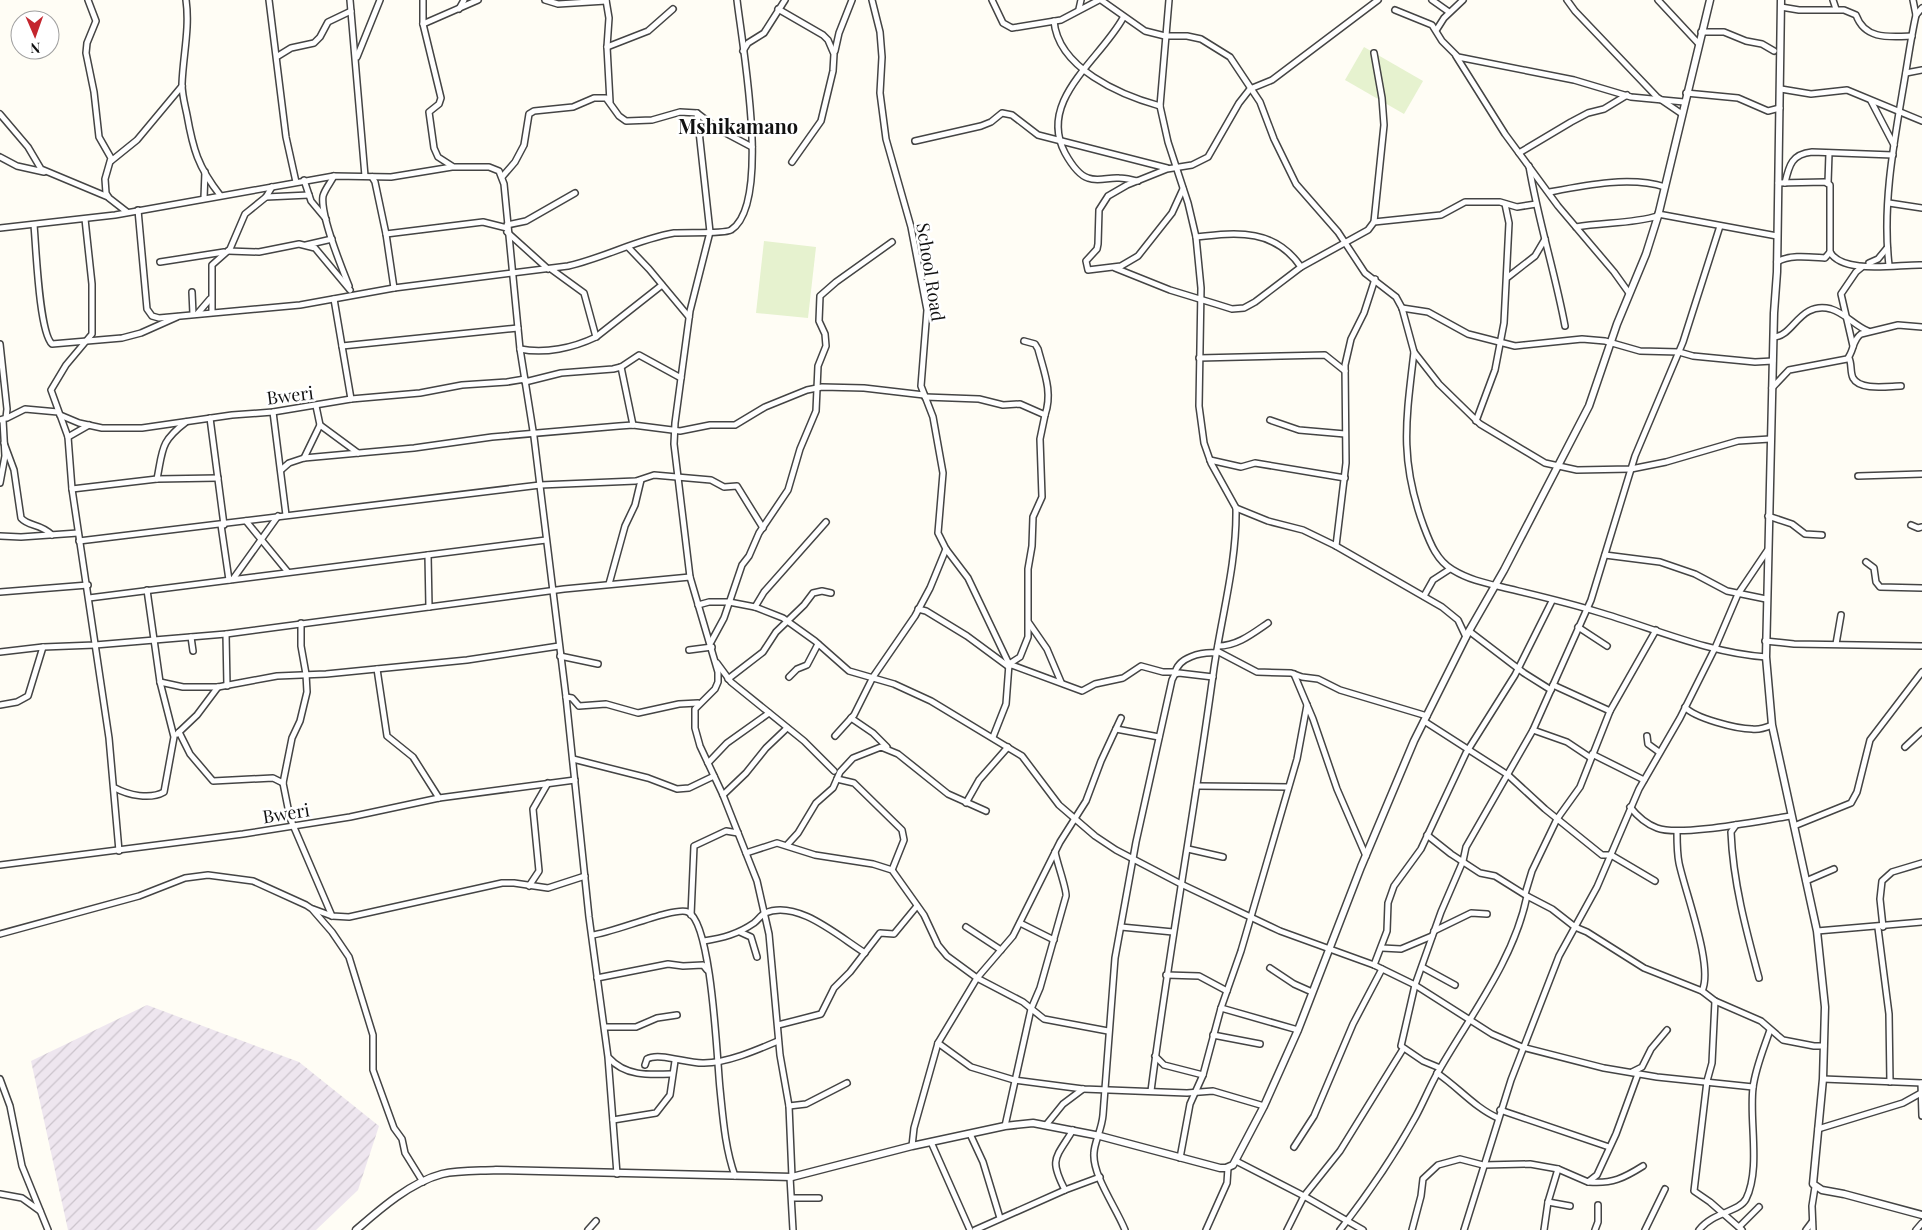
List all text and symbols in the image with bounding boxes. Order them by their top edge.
north arrow [10,10,60,60]
text: N [30,39,41,58]
district label: Mshikamano [678,112,798,139]
street label: School Road [911,221,951,323]
street label: Bweri [265,380,315,410]
street label: Bweri [261,797,311,829]

